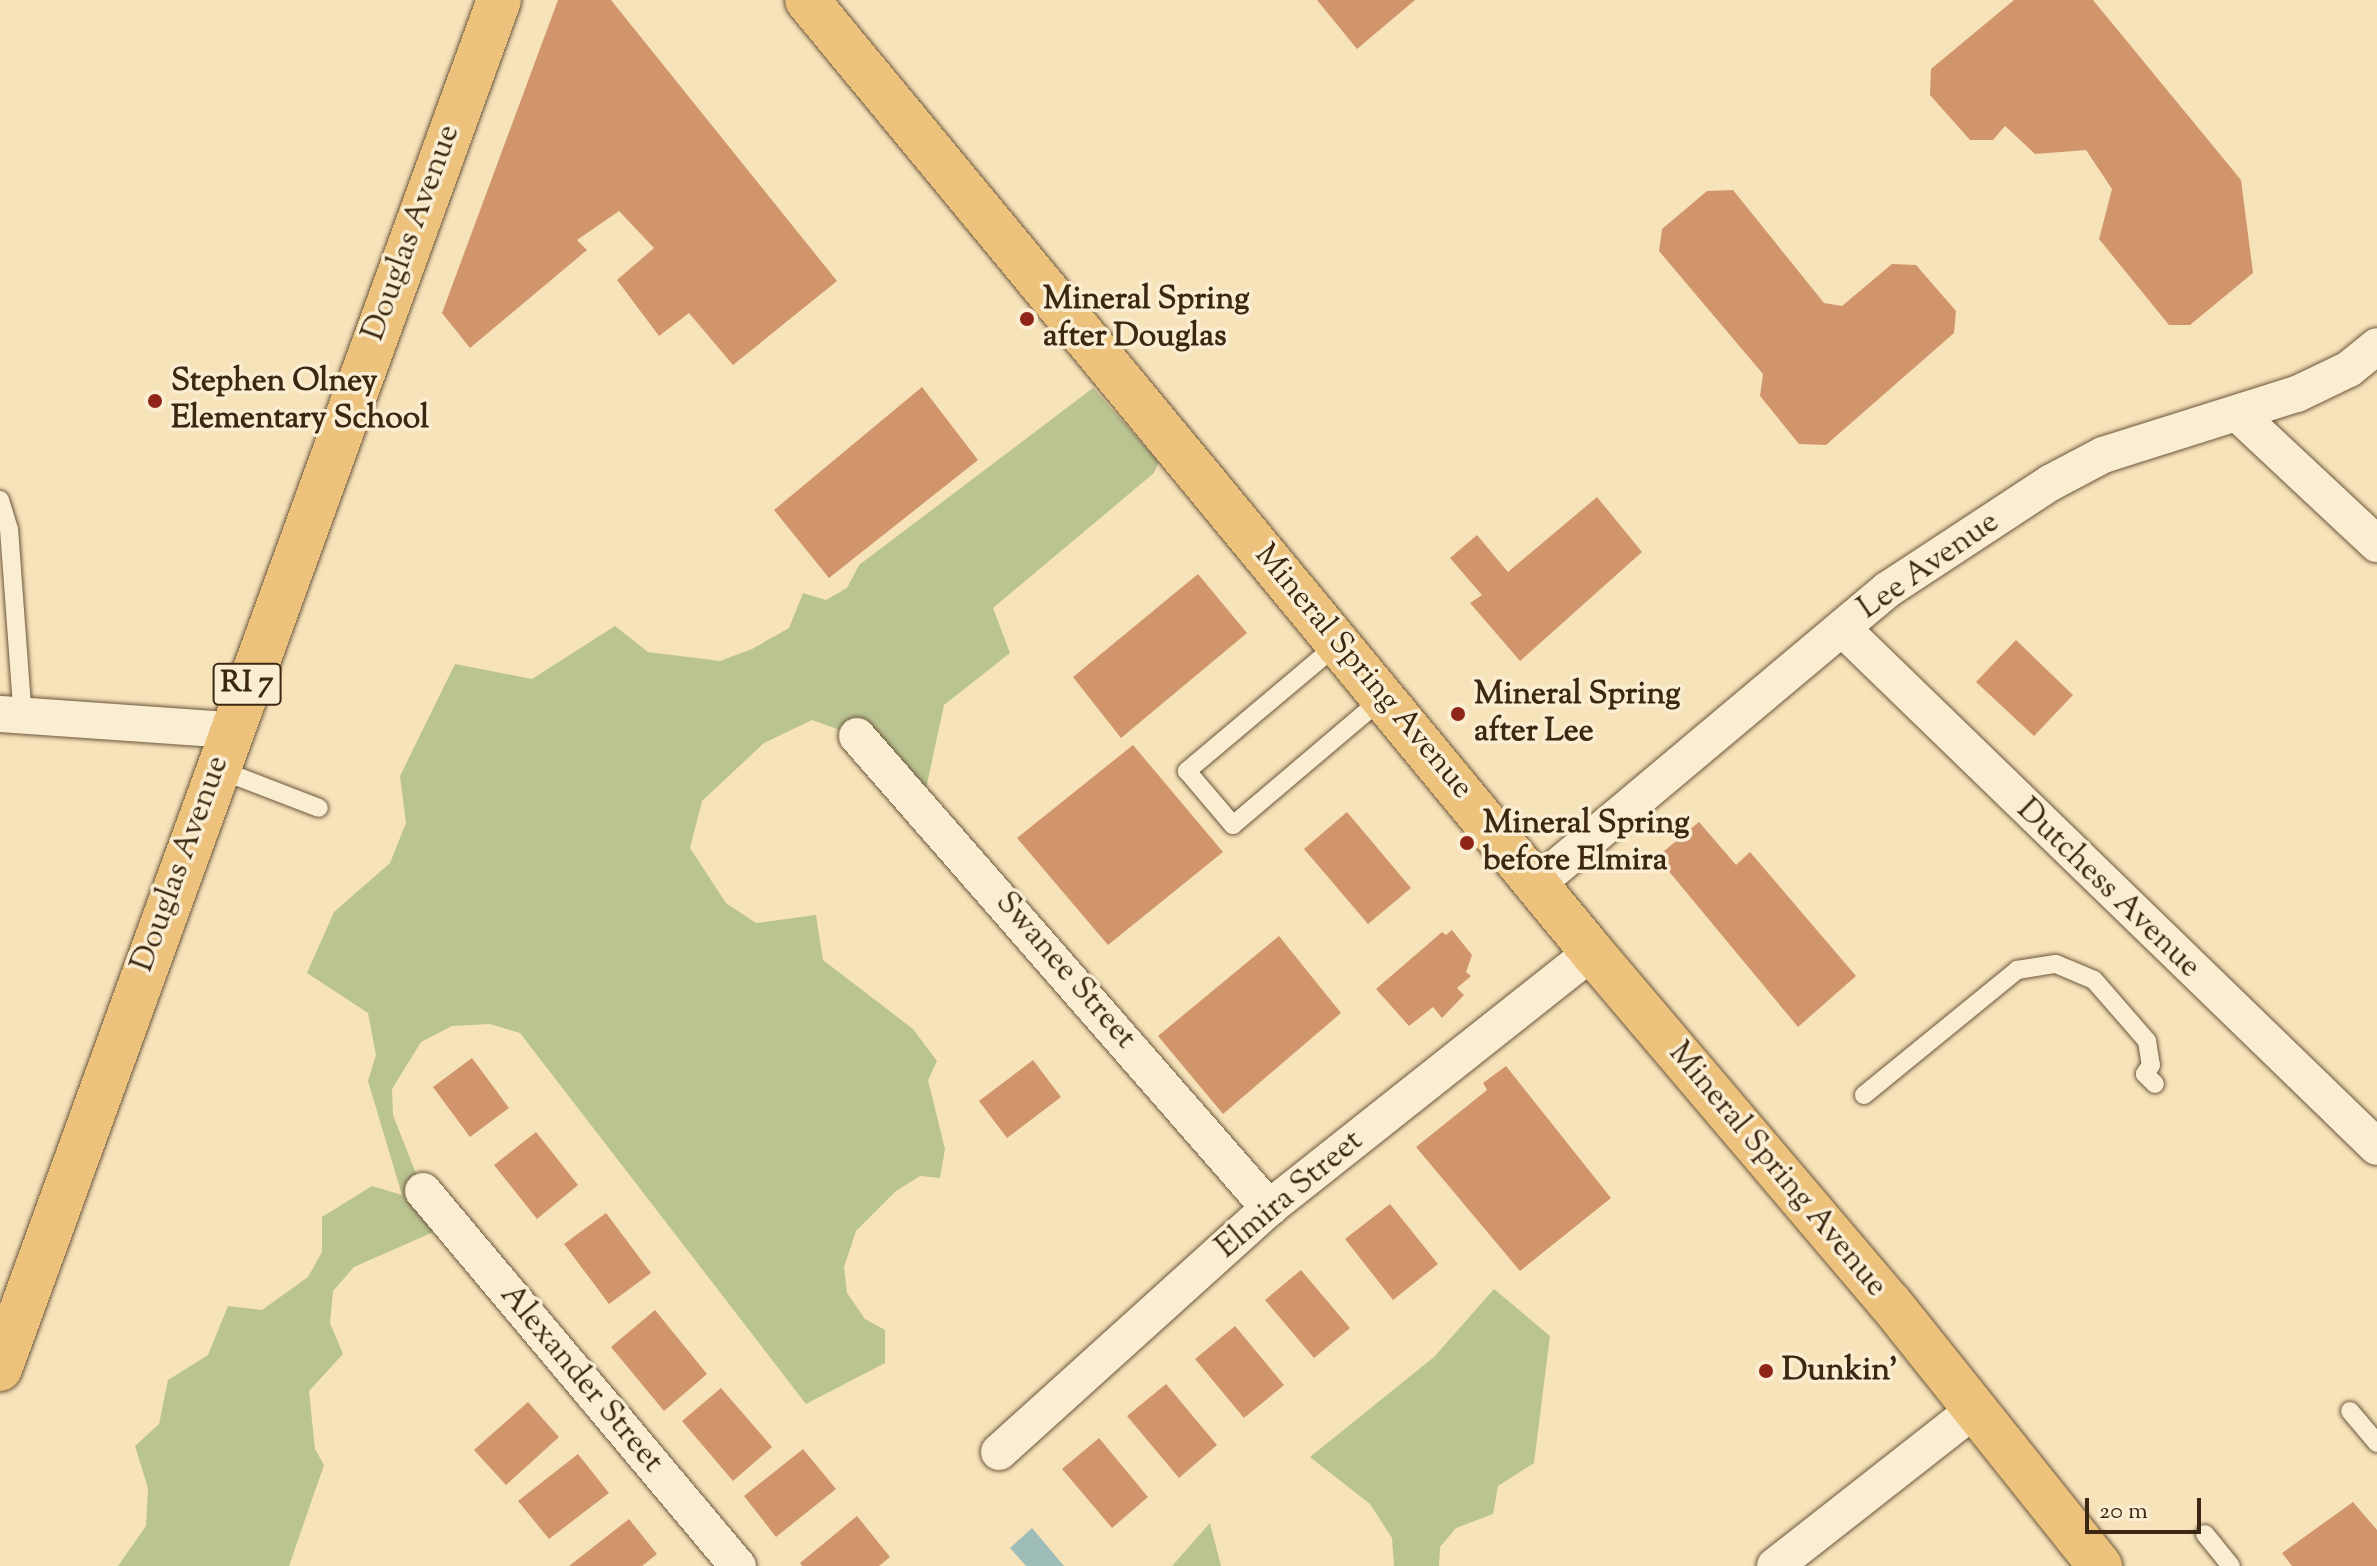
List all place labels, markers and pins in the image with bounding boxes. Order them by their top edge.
place label: Mineral Spring after Douglas [1043,282,1250,357]
marker: Mineral Spring after Douglas [1018,310,1036,328]
place label: Stephen Olney Elementary School [171,364,429,439]
marker: Stephen Olney Elementary School [146,392,164,410]
place label: Mineral Spring after Lee [1474,677,1681,752]
marker: Mineral Spring after Lee [1449,705,1467,723]
place label: Mineral Spring before Elmira [1483,806,1690,881]
marker: Mineral Spring before Elmira [1458,834,1476,852]
place label: Dunkin' [1782,1352,1898,1390]
marker: Dunkin' [1757,1362,1775,1380]

